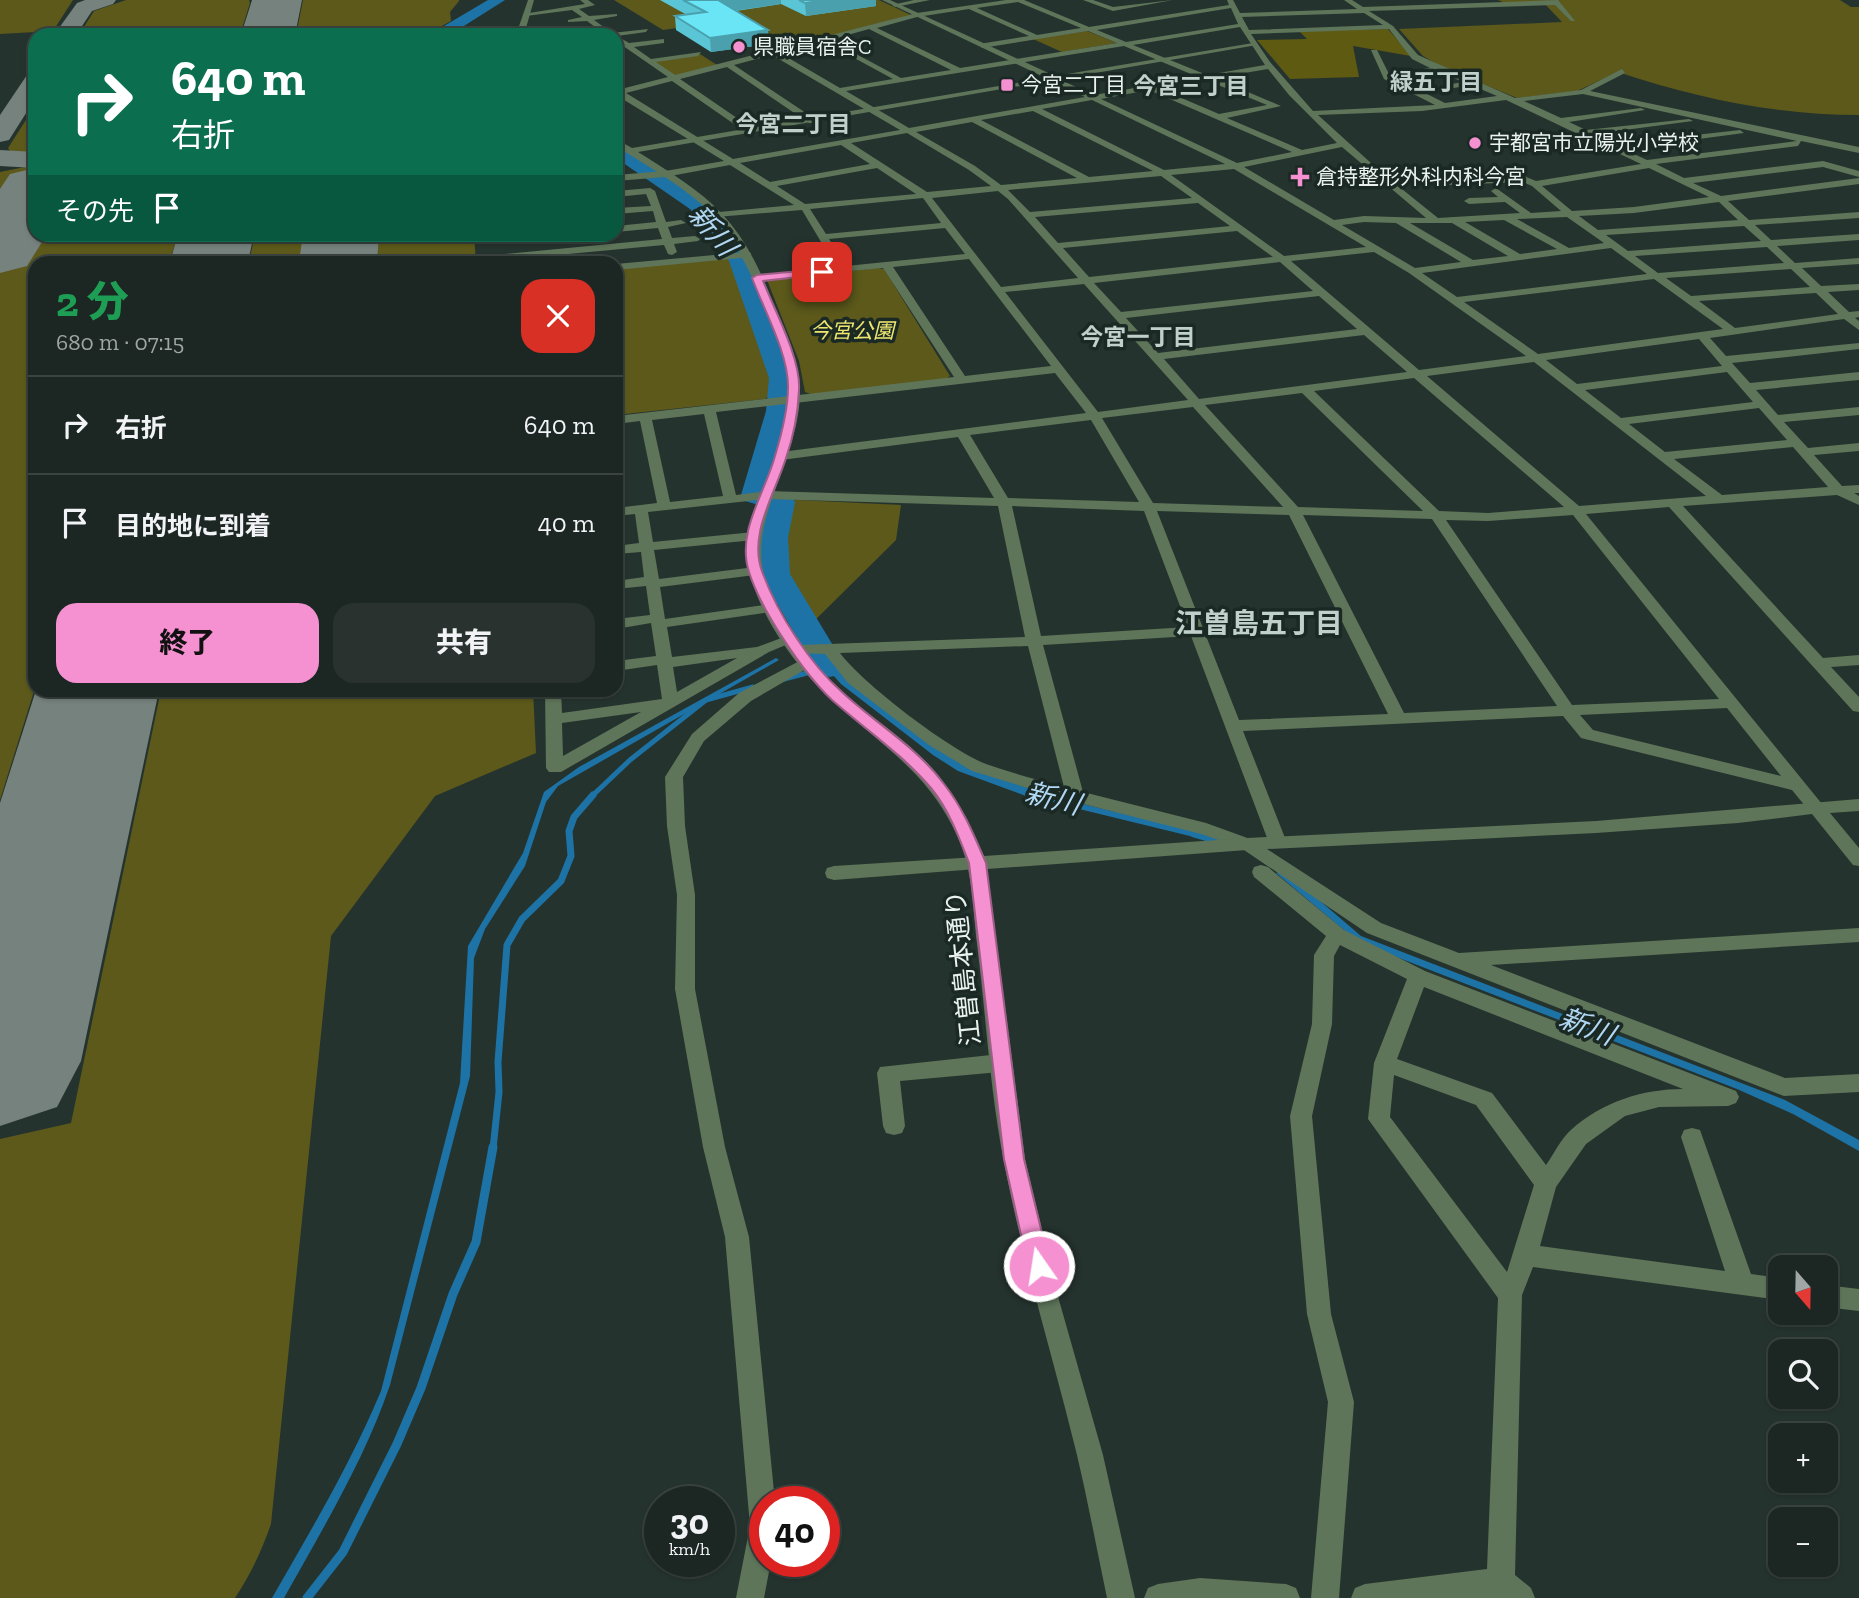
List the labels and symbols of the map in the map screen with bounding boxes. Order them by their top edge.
place label: 県職員宿舎C [753,34,872,59]
marker: 県職員宿舎C [731,39,747,55]
district label: 緑五丁目 [1390,68,1482,96]
place label: 今宮二丁目 [1021,72,1126,97]
district label: 今宮三丁目 [1134,72,1249,100]
marker: 今宮二丁目 [999,77,1015,93]
district label: 今宮二丁目 [736,110,851,138]
place label: 宇都宮市立陽光小学校 [1489,130,1699,155]
marker: 宇都宮市立陽光小学校 [1467,135,1483,151]
place label: 倉持整形外科内科今宮 [1316,164,1526,189]
marker: 倉持整形外科内科今宮 [1290,167,1310,187]
water label: 新川 [682,198,745,265]
pin [792,242,852,302]
park label: 今宮公園 [810,318,897,343]
district label: 今宮一丁目 [1081,323,1196,351]
district label: 江曽島五丁目 [1175,607,1343,640]
water label: 新川 [1022,776,1087,822]
street label: 江曽島本通り [939,889,987,1047]
water label: 新川 [1555,1001,1622,1053]
position arrow [1002,1229,1076,1303]
north arrow [1768,1255,1838,1325]
speed limit sign: 40 [749,1486,840,1577]

